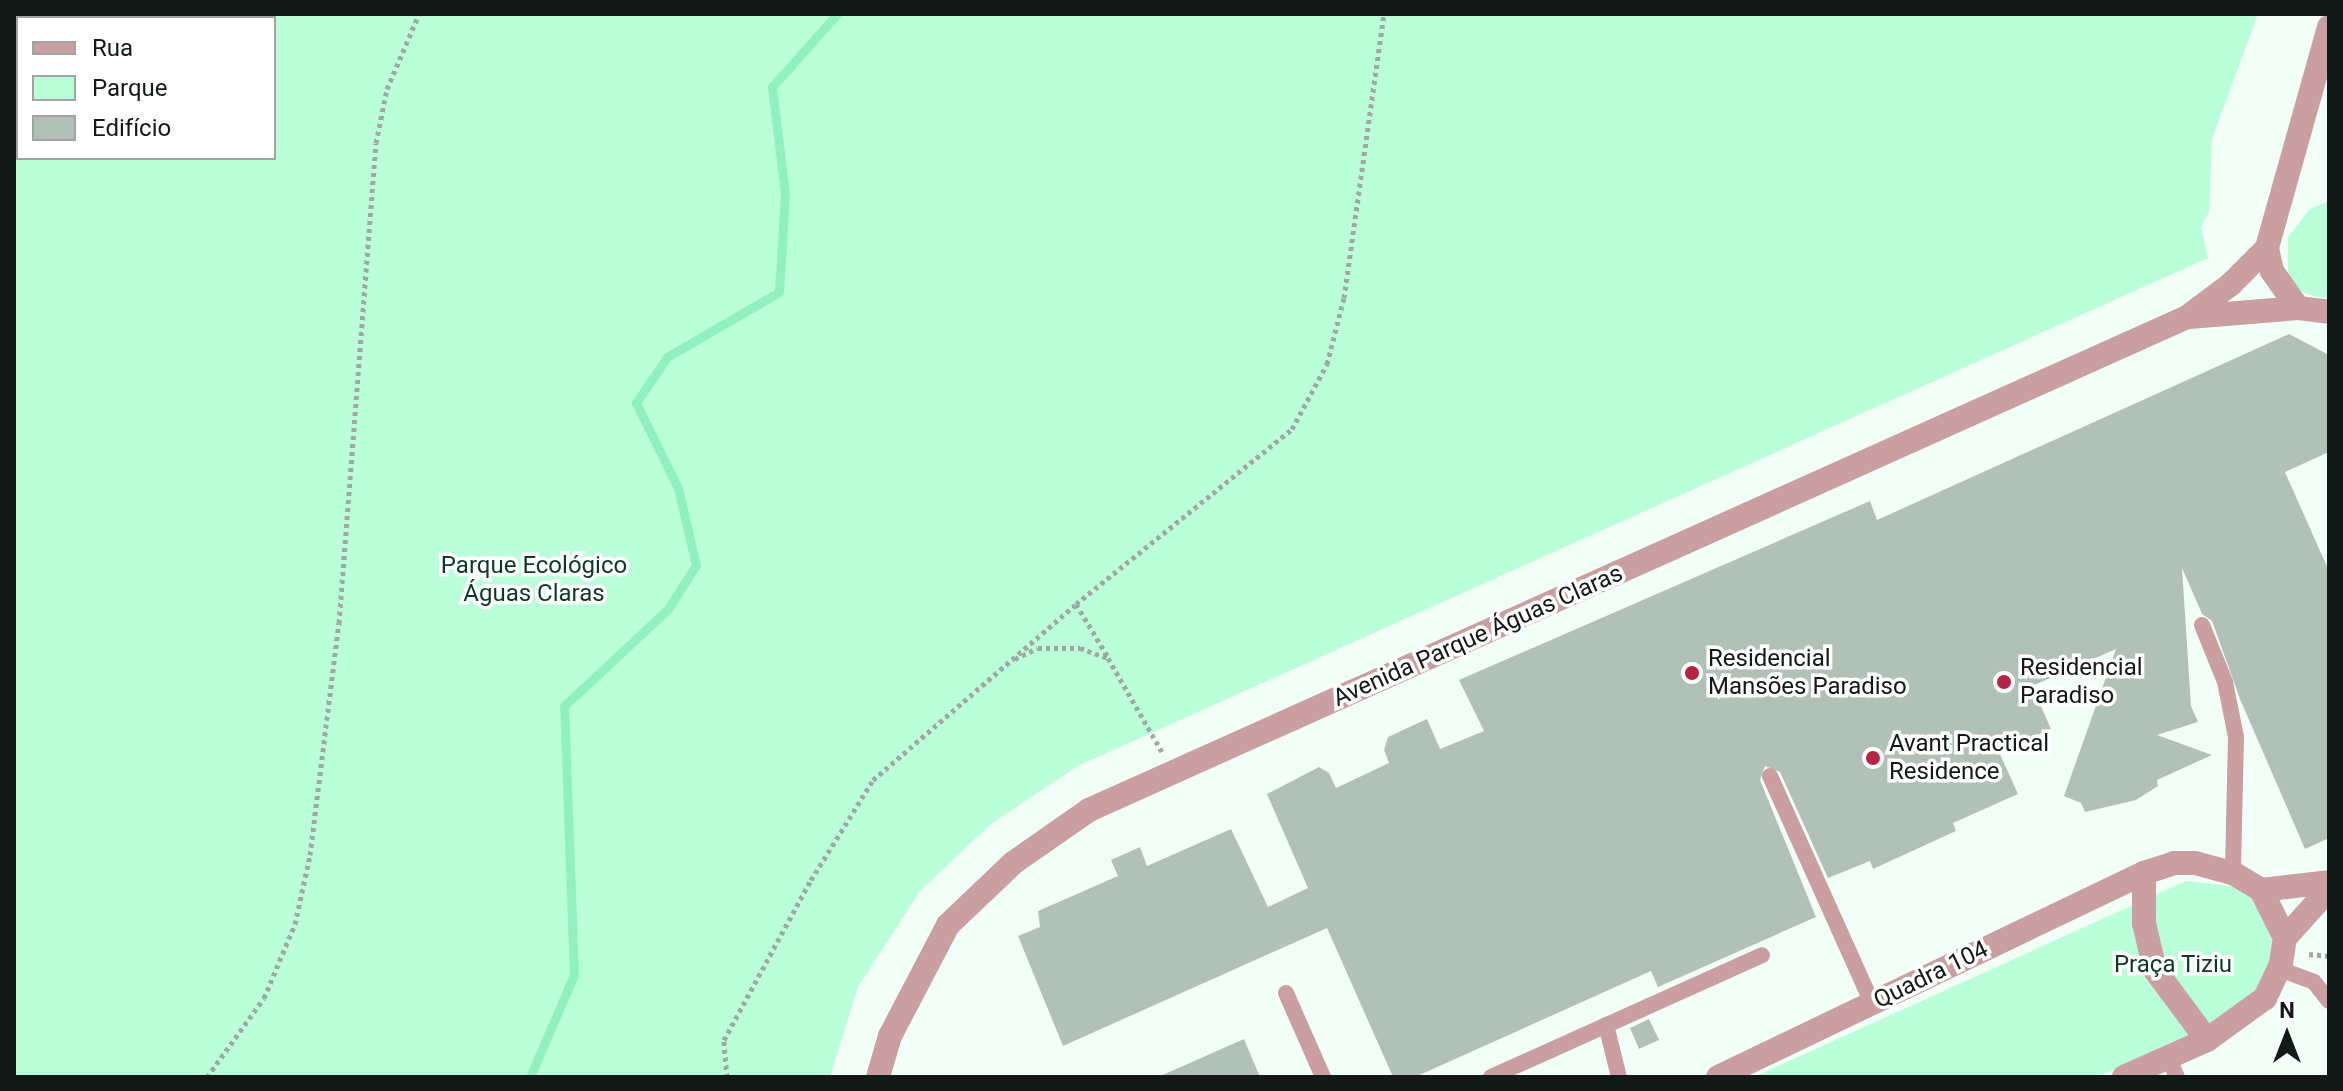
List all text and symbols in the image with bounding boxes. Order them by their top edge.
legend [16,16,276,160]
text: Rua [92,34,133,62]
text: Parque [92,74,168,102]
text: Edifício [92,114,171,142]
park label: Parque Ecológico Águas Claras [441,552,627,608]
street label: Avenida Parque Águas Claras [1329,559,1627,713]
place label: Residencial Mansões Paradiso [1708,645,1907,701]
place label: Residencial Paradiso [2020,654,2143,710]
marker: Residencial Mansões Paradiso [1683,664,1701,682]
marker: Residencial Paradiso [1995,673,2013,691]
place label: Avant Practical Residence [1889,730,2049,786]
marker: Avant Practical Residence [1864,749,1882,767]
street label: Quadra 104 [1869,935,1993,1015]
park label: Praça Tiziu [2114,951,2232,979]
north arrow [2247,995,2327,1075]
text: N [2279,998,2295,1023]

